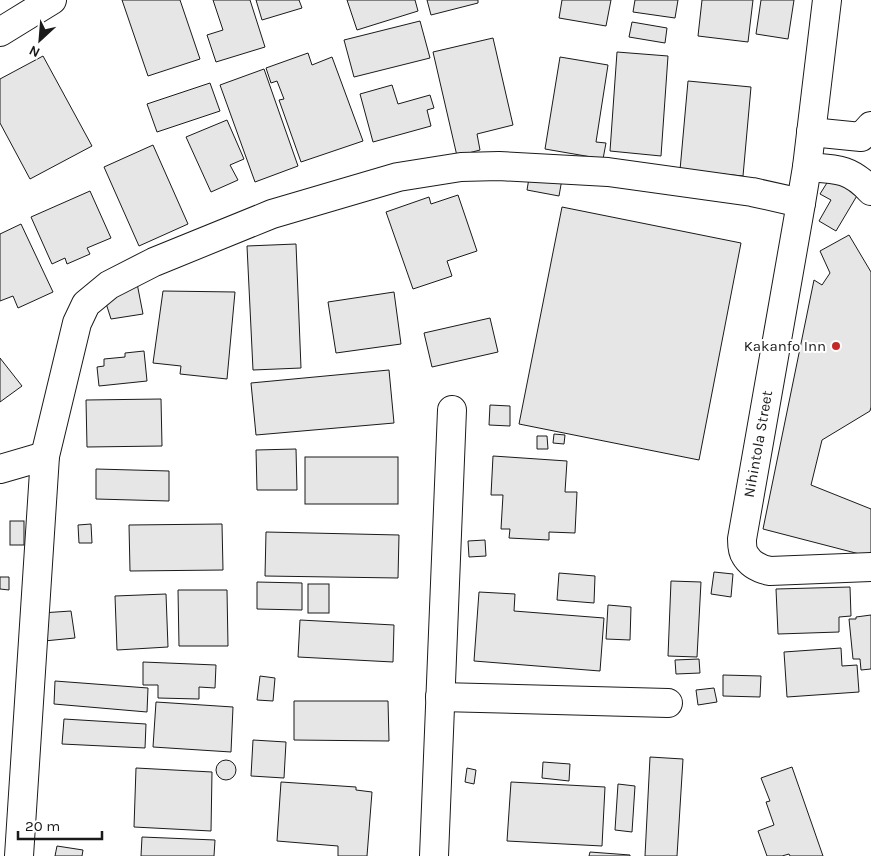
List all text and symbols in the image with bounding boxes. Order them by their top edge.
north arrow [15,15,65,65]
text: N [26,41,43,61]
place label: Kakanfo Inn [744,337,826,355]
marker: Kakanfo Inn [830,340,842,352]
street label: Nihintola Street [740,389,776,499]
scale bar [18,808,101,840]
text: 20 m [25,817,60,835]

